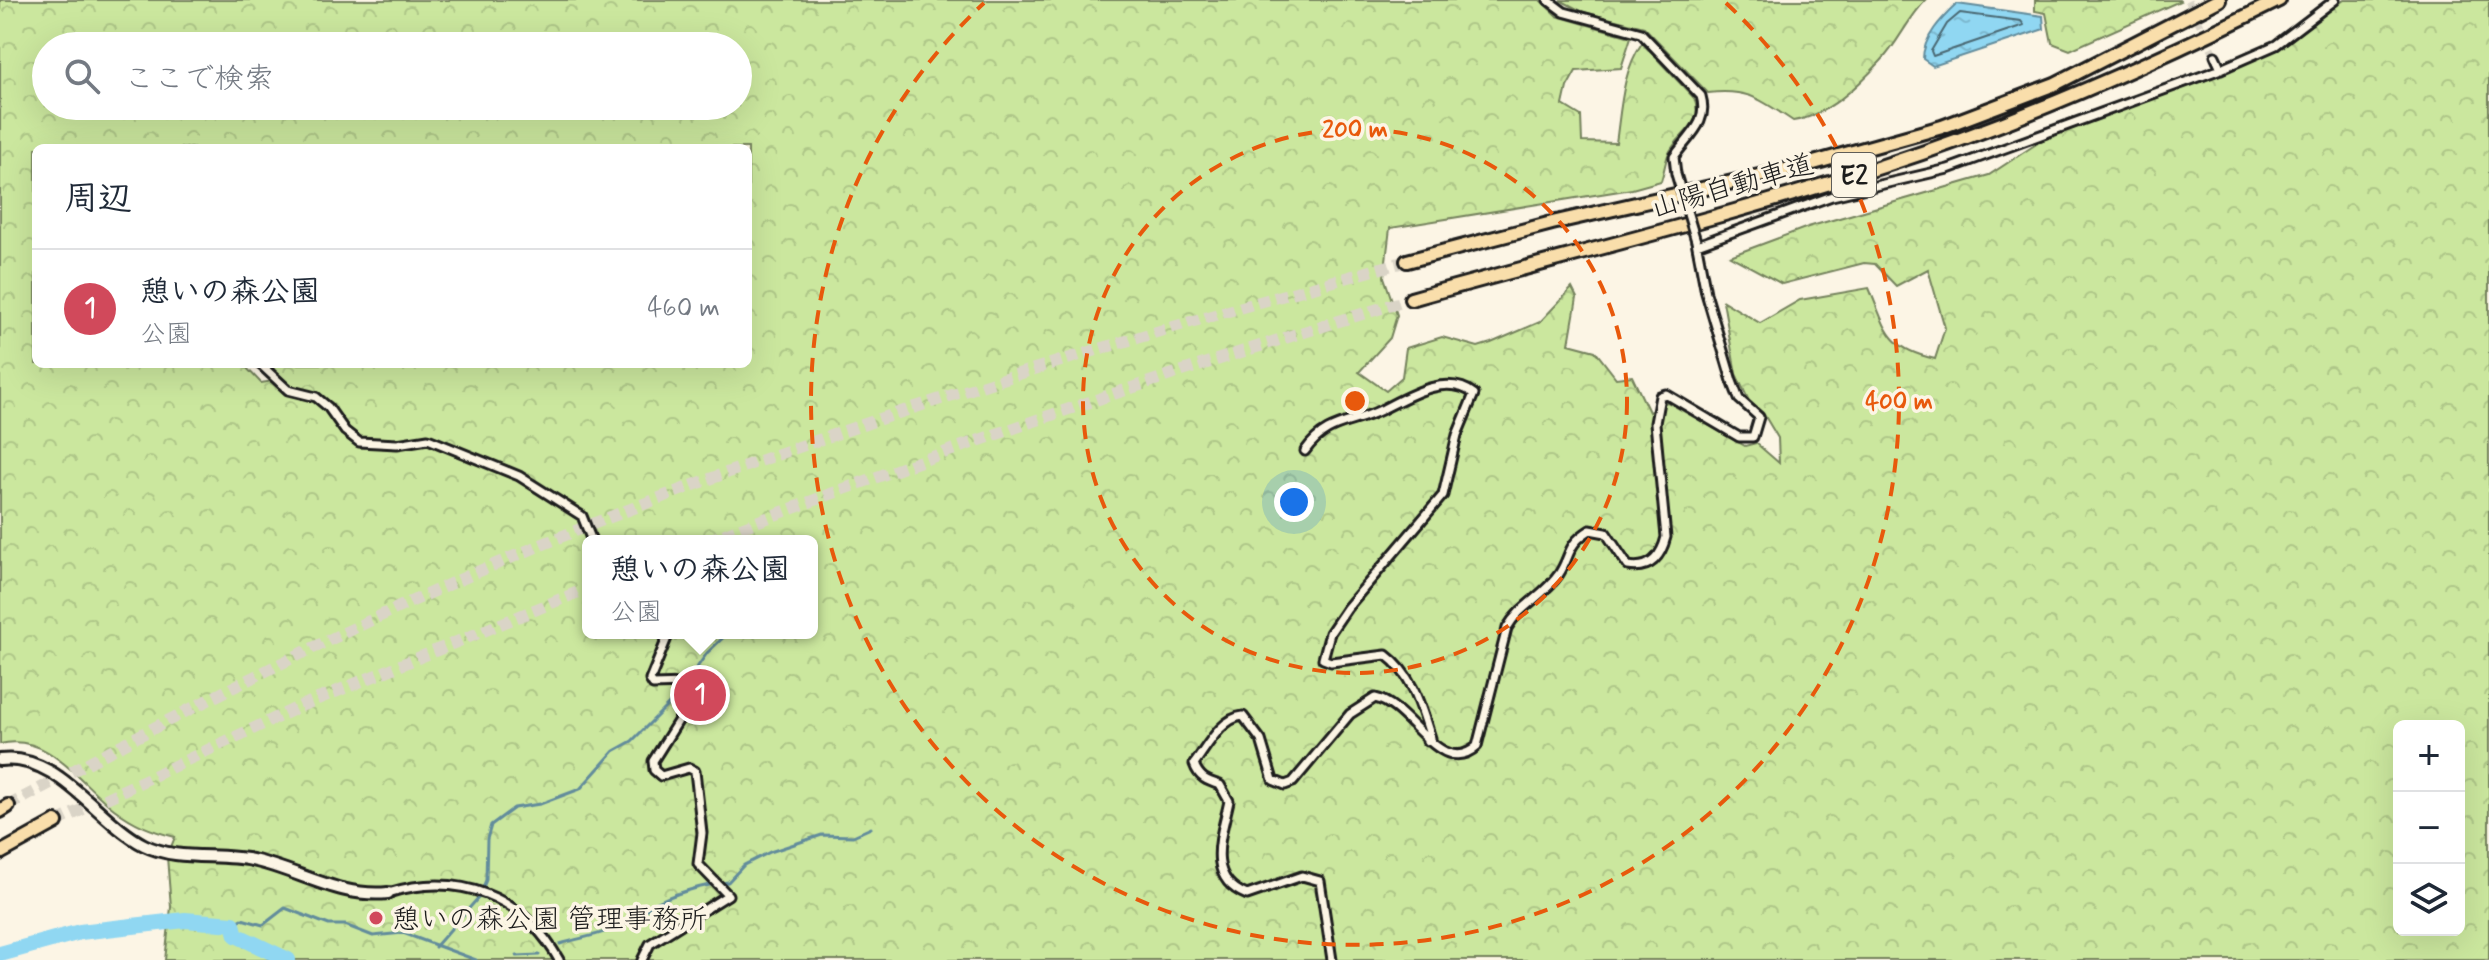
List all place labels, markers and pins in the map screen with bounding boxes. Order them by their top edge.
centre of rings [1341,387,1369,415]
pin: 1 [674,665,726,725]
place label: 憩いの森公園 管理事務所 [392,902,708,939]
marker: 憩いの森公園 管理事務所 [367,909,385,927]

